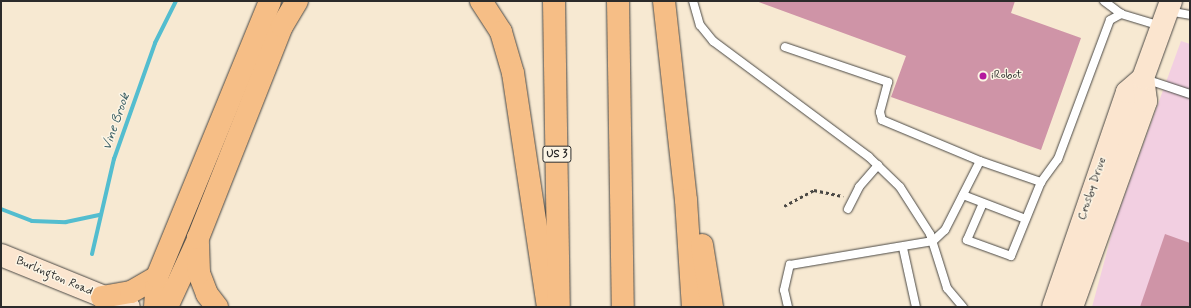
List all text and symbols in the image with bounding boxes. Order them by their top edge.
place label: iRobot [991,69,1022,83]
marker: iRobot [978,71,988,81]
water label: Vine Brook [100,92,134,152]
road number: US 3 [542,145,572,163]
street label: Crosby Drive [1076,156,1110,222]
street label: Burlington Road [14,255,94,299]

